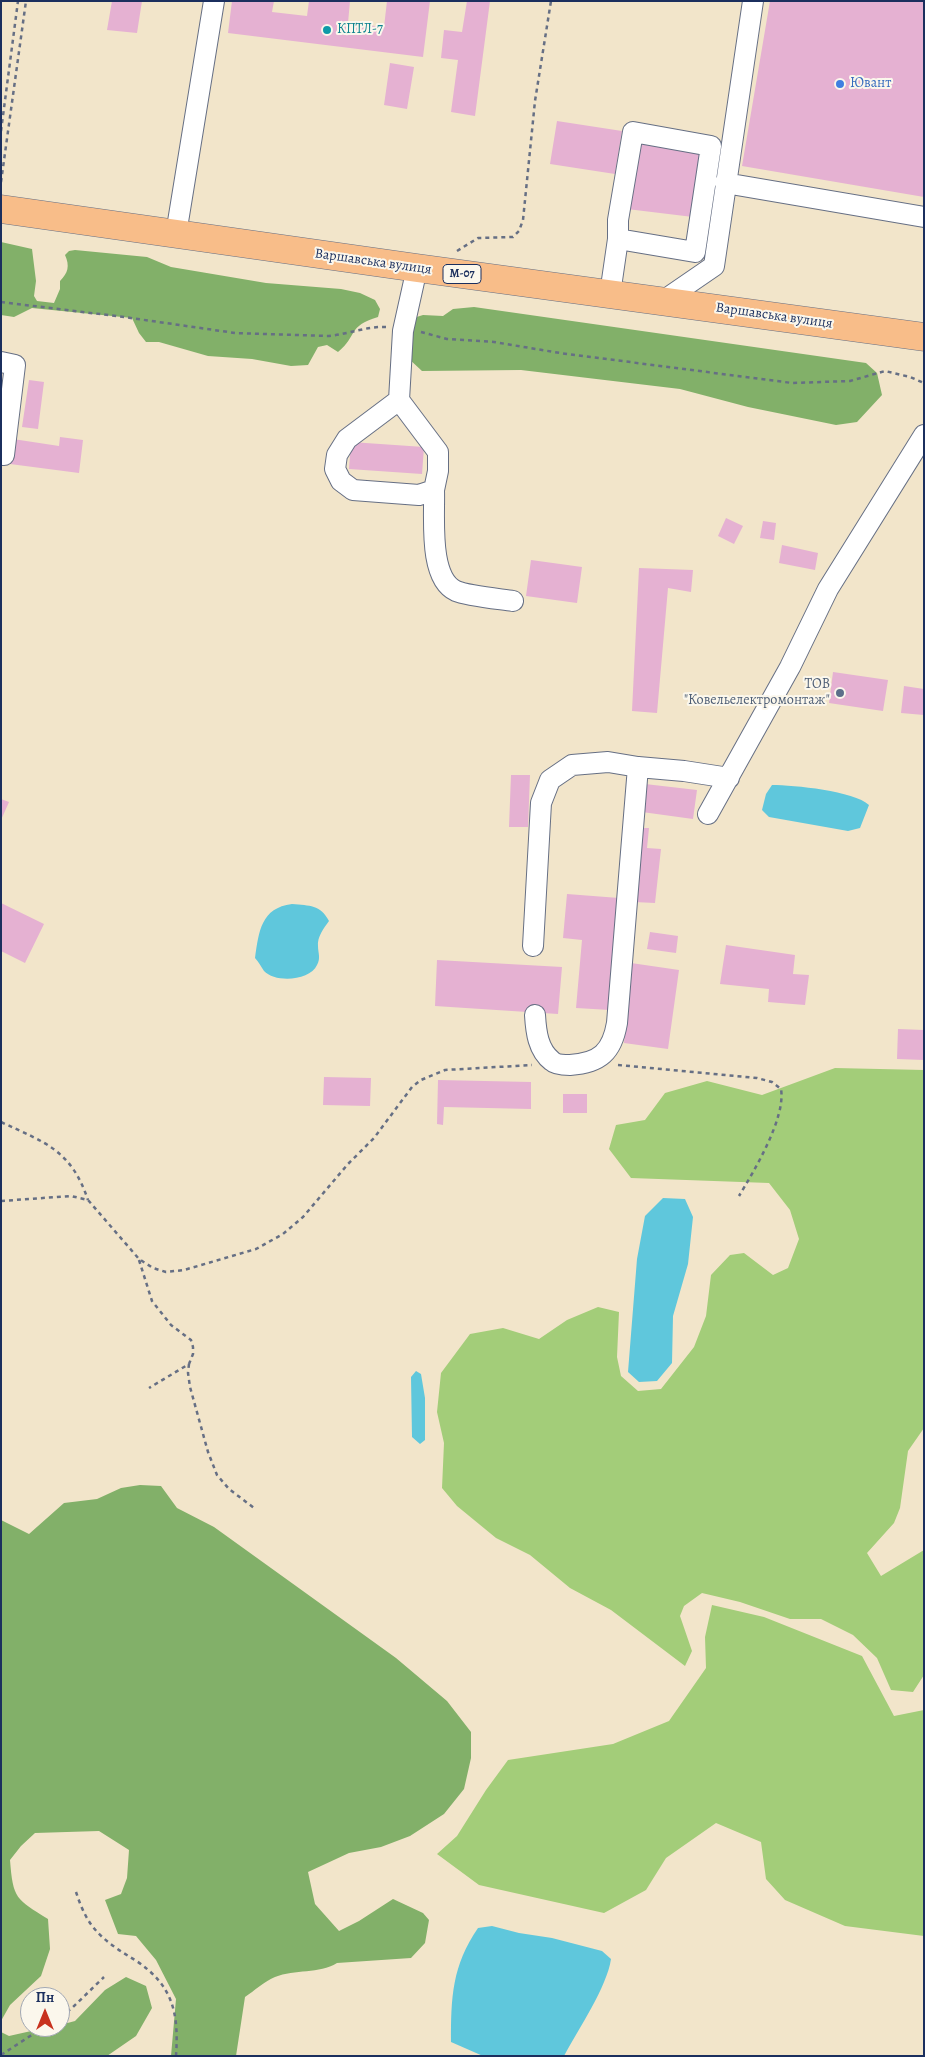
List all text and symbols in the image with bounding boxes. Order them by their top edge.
place label: КПТЛ-7 [337,22,383,38]
marker: КПТЛ-7 [321,24,333,36]
place label: Ювант [850,76,891,92]
marker: Ювант [834,78,846,90]
street label: Варшавська вулиця [313,245,433,279]
road number: М-07 [443,264,481,284]
street label: Варшавська вулиця [714,299,834,333]
place label: ТОВ "Ковельелектромонтаж" [684,677,830,710]
marker: ТОВ "Ковельелектромонтаж" [834,687,846,699]
north arrow [20,1987,70,2037]
text: Пн [36,1988,54,2007]

